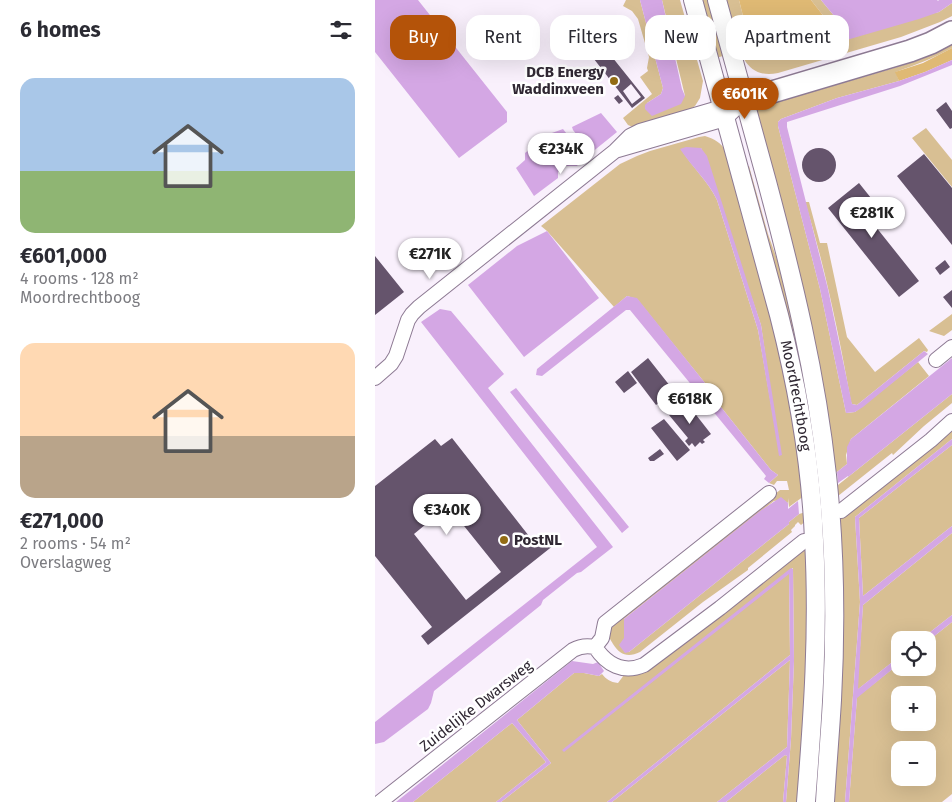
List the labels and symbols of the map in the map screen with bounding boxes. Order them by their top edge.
place label: DCB Energy Waddinxveen [512,63,604,98]
marker: DCB Energy Waddinxveen [608,75,620,87]
pin: €601K [710,78,780,120]
pin: €234K [526,132,596,175]
pin: €281K [837,196,907,239]
pin: €271K [395,238,465,280]
street label: Moordrechtboog [777,338,815,453]
pin: €618K [655,382,725,425]
pin: €340K [412,494,482,536]
place label: PostNL [514,531,562,549]
marker: PostNL [498,534,510,546]
street label: Zuidelijke Dwarsweg [416,656,536,755]

